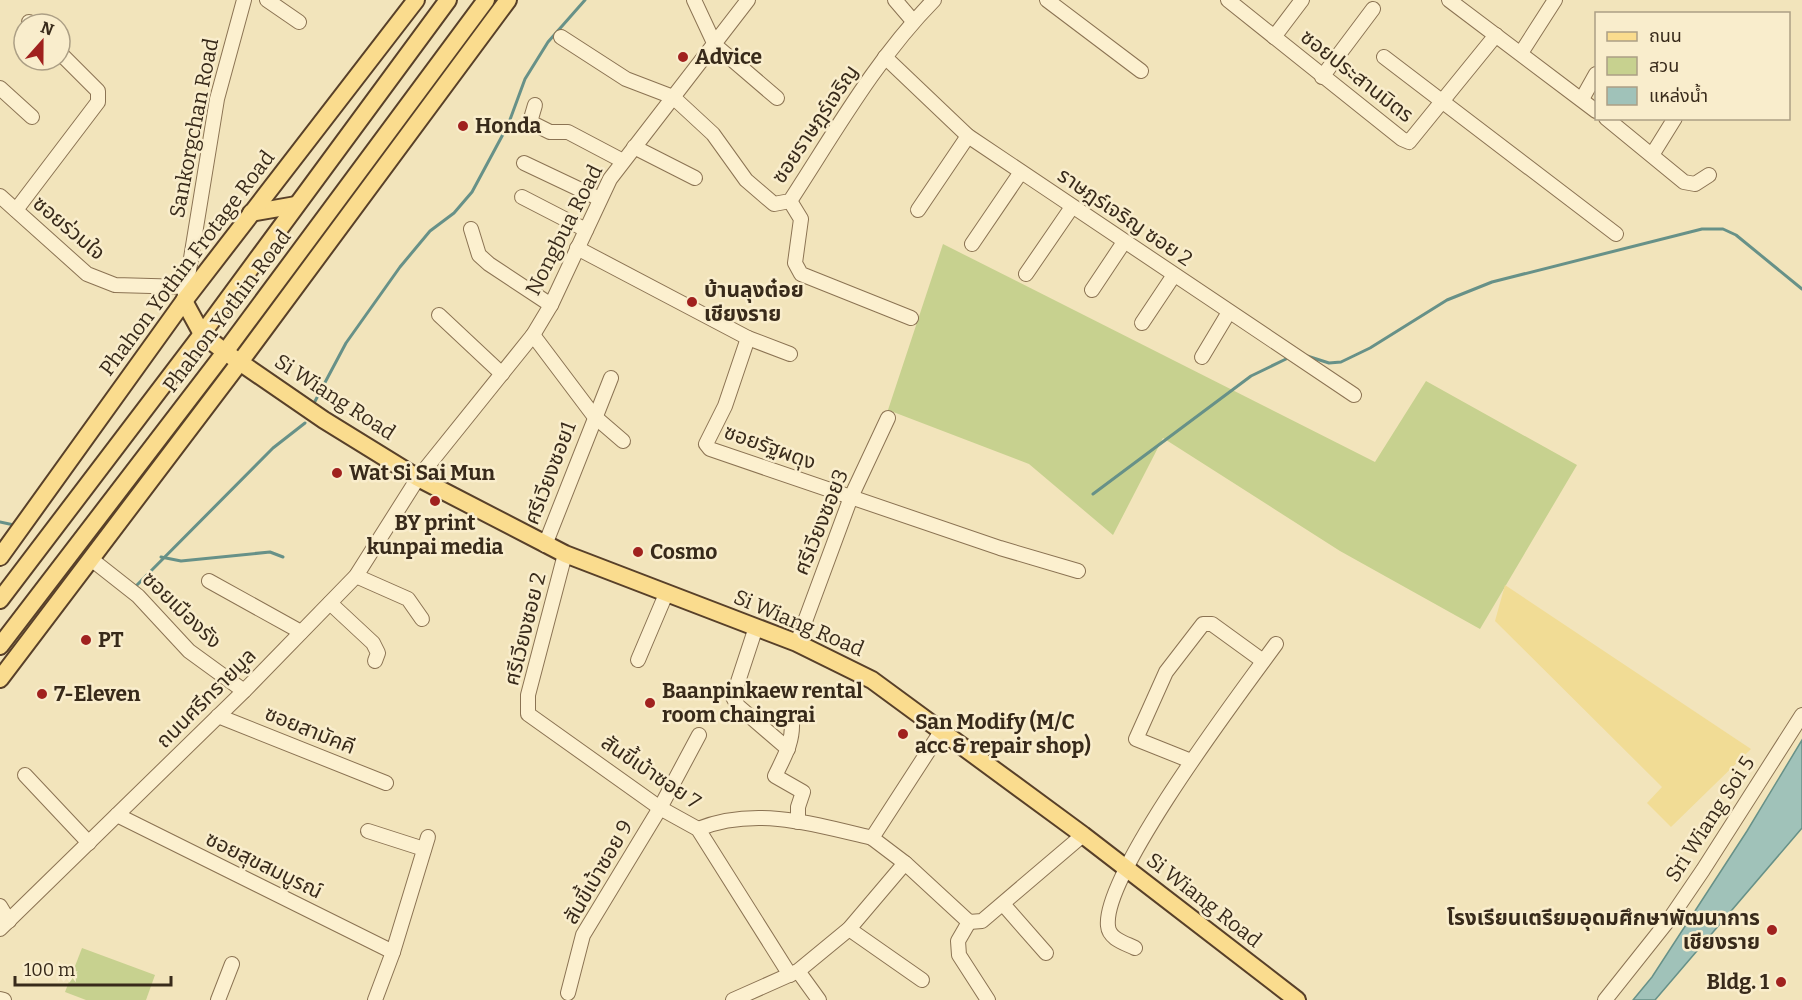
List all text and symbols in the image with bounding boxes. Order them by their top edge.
north arrow [12,12,72,72]
legend [1595,12,1790,120]
text: N [38,17,56,40]
street label: ซอยประสานมิตร [1295,24,1419,128]
text: ถนน [1649,25,1682,47]
street label: Sankorgchan Road [164,36,224,220]
place label: Advice [695,44,762,70]
marker: Advice [676,50,690,64]
text: สวน [1649,55,1679,77]
street label: ซอยราษฎร์เจริญ [766,60,864,188]
text: แหล่งน้ำ [1649,83,1708,107]
place label: Honda [475,113,542,139]
marker: Honda [456,119,470,133]
street label: Phahon Yothin Frotage Road [94,145,280,381]
street label: Nongbua Road [520,160,608,300]
street label: ราษฎร์เจริญ ซอย 2 [1053,162,1197,272]
street label: ซอยร่วมใจ [28,190,110,266]
street label: Phahon Yothin Road [157,225,297,397]
place label: บ้านลุงต๋อย เชียงราย [704,277,804,327]
marker: บ้านลุงต๋อย เชียงราย [685,295,699,309]
street label: Si Wiang Road [270,348,400,446]
street label: ศรีเวียงซอย1 [518,417,582,528]
street label: ซอยรัฐผดุง [721,418,819,476]
place label: Wat Si Sai Mun [349,460,496,486]
street label: ศรีเวียงซอย3 [788,465,854,579]
marker: Wat Si Sai Mun [330,466,344,480]
marker: BY print kunpai media [428,494,442,508]
place label: BY print kunpai media [367,510,504,560]
place label: Cosmo [650,539,717,565]
marker: Cosmo [631,545,645,559]
street label: ซอยเมืองรัง [137,566,227,654]
street label: ศรีเวียงซอย 2 [498,570,552,688]
street label: Si Wiang Road [730,584,868,662]
place label: PT [98,627,124,653]
marker: PT [79,633,93,647]
street label: ถนนศรีทรายมูล [151,643,261,753]
place label: Baanpinkaew rental room chaingrai [662,678,863,728]
place label: 7-Eleven [54,681,141,707]
marker: 7-Eleven [35,687,49,701]
marker: Baanpinkaew rental room chaingrai [643,696,657,710]
street label: ซอยสามัคคี [261,700,359,760]
place label: San Modify (M/C acc & repair shop) [915,709,1091,759]
marker: San Modify (M/C acc & repair shop) [896,727,910,741]
street label: สันขี้เบ้าซอย 7 [596,728,707,815]
street label: Sri Wiang Soi 5 [1660,751,1760,887]
street label: สันขี้เบ้าซอย 9 [556,814,638,929]
street label: ซอยสุขสมบูรณ์ [201,826,327,904]
street label: Si Wiang Road [1141,847,1267,953]
place label: โรงเรียนเตรียมอุดมศึกษาพัฒนาการ เชียงราย [1447,905,1760,955]
marker: โรงเรียนเตรียมอุดมศึกษาพัฒนาการ เชียงราย [1765,923,1779,937]
scale bar [15,949,171,987]
text: 100 m [24,959,75,981]
place label: Bldg. 1 [1707,969,1769,995]
marker: Bldg. 1 [1774,975,1788,989]

